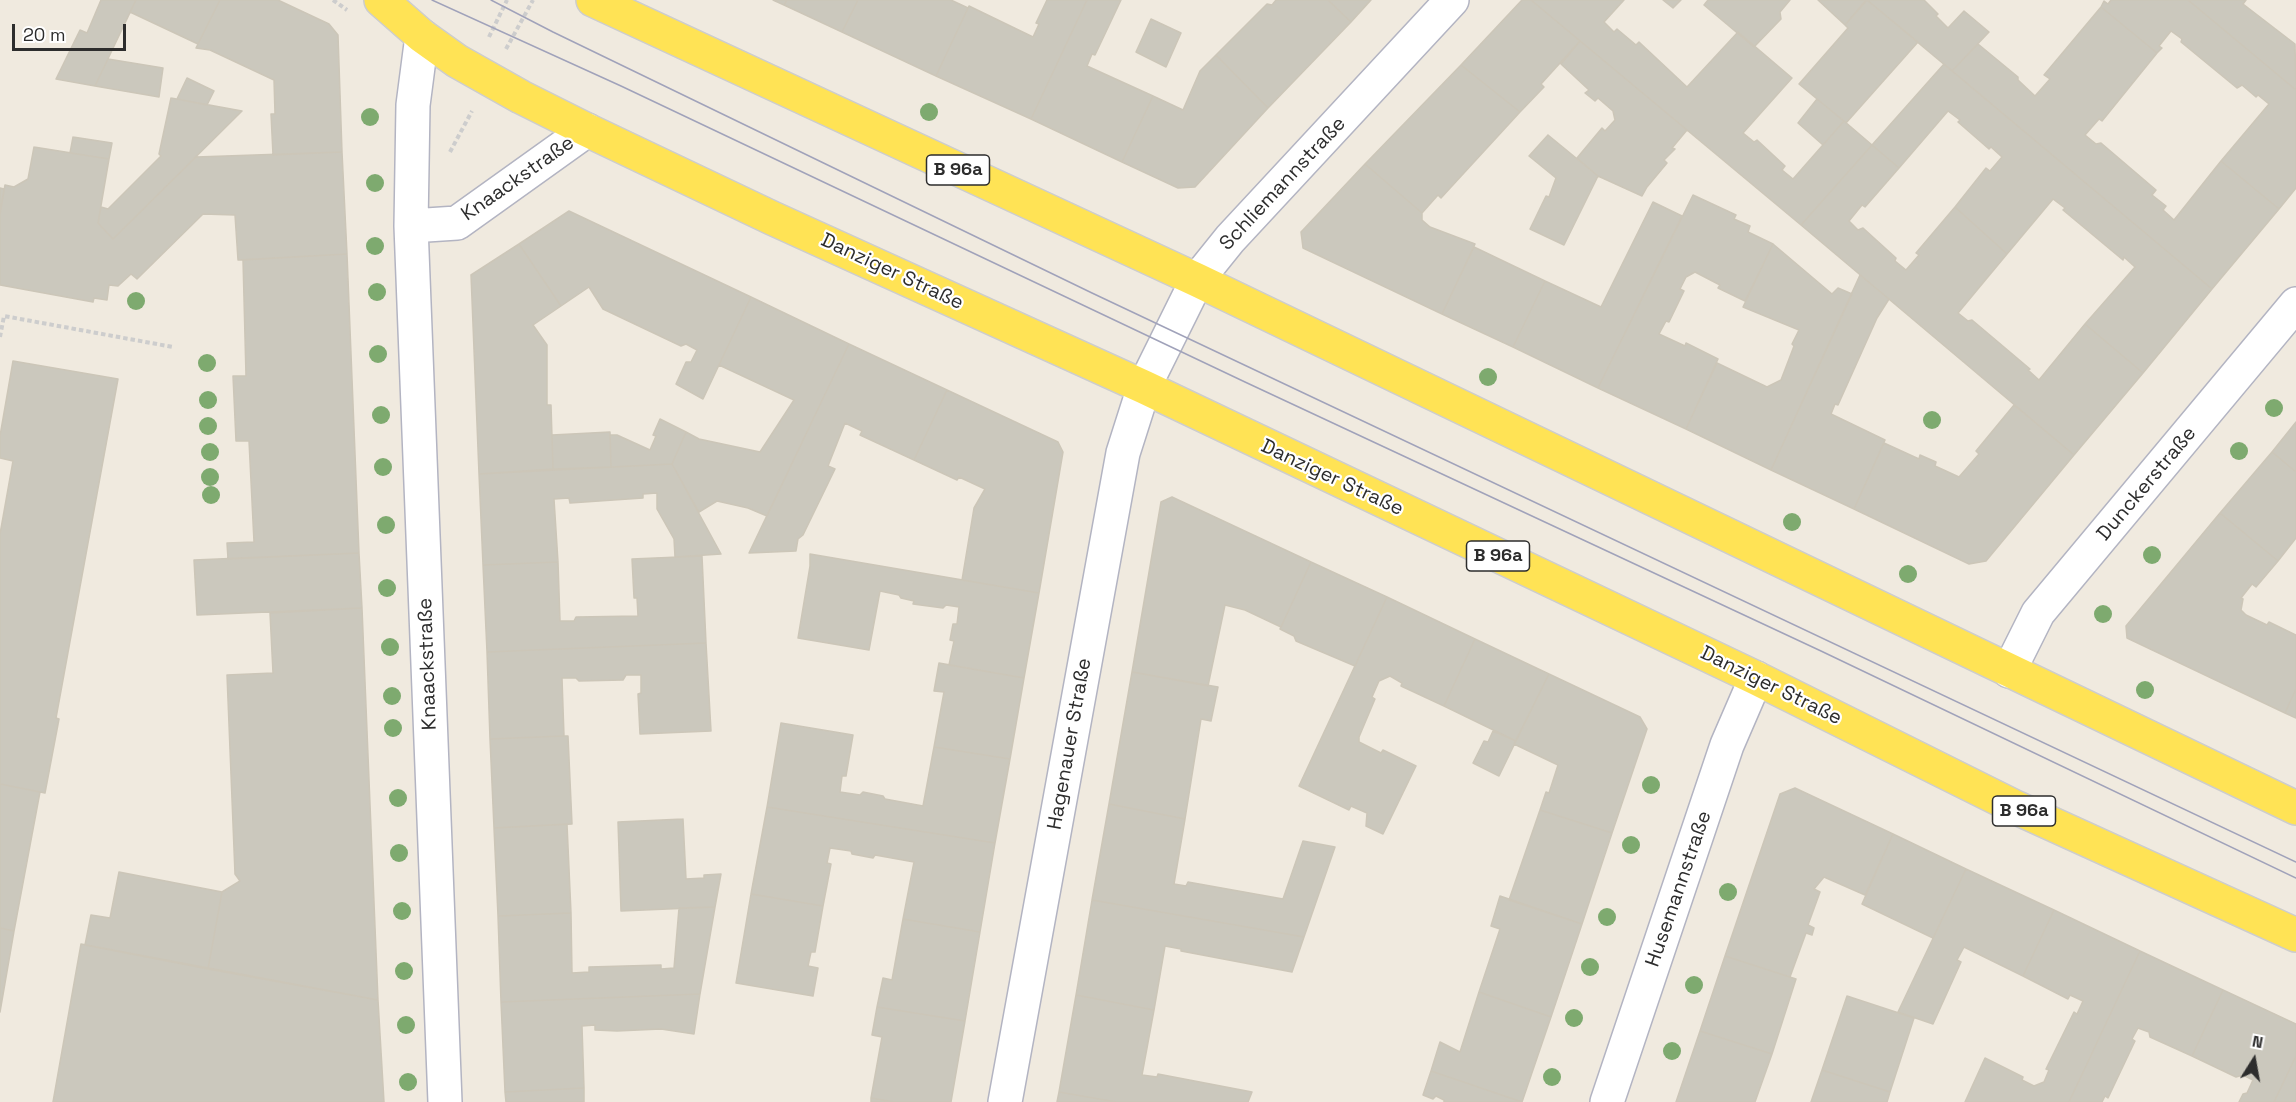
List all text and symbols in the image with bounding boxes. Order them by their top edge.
scale bar [15,12,129,50]
text: 20 m [23,23,66,46]
street label: Schliemannstraße [1215,112,1351,256]
street label: Knaackstraße [457,131,579,227]
road number: B 96a [926,155,990,185]
street label: Danziger Straße [817,229,967,315]
street label: Dunckerstraße [2092,422,2202,546]
street label: Danziger Straße [1257,435,1407,521]
road number: B 96a [1466,541,1530,571]
street label: Knaackstraße [414,597,442,731]
street label: Danziger Straße [1696,641,1846,731]
street label: Hagenauer Straße [1043,656,1097,832]
road number: B 96a [1992,796,2056,826]
street label: Husemannstraße [1641,808,1717,970]
north arrow [2224,1030,2284,1090]
text: N [2250,1031,2265,1053]

